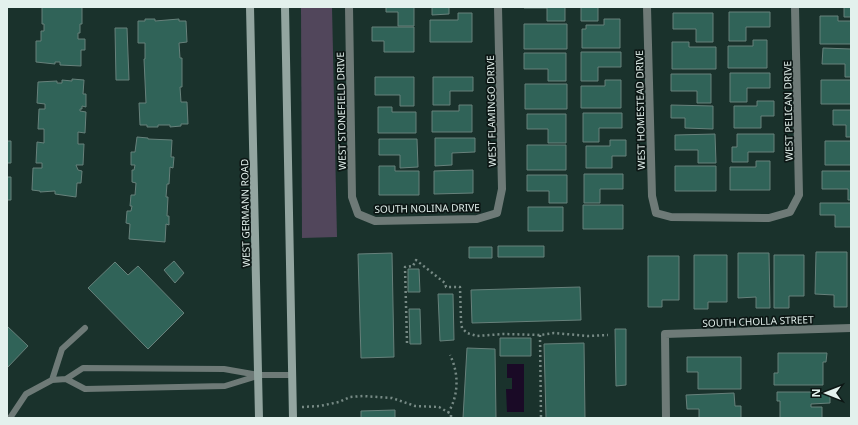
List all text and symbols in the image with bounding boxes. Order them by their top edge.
street label: WEST HOMESTEAD DRIVE [632,50,648,170]
street label: WEST STONEFIELD DRIVE [333,52,349,170]
street label: WEST FLAMINGO DRIVE [483,55,499,167]
street label: WEST PELICAN DRIVE [780,61,796,161]
street label: WEST GERMANN ROAD [237,159,253,267]
street label: SOUTH NOLINA DRIVE [374,200,480,216]
street label: SOUTH CHOLLA STREET [702,312,814,330]
north arrow [806,373,846,413]
text: N [808,389,823,397]

